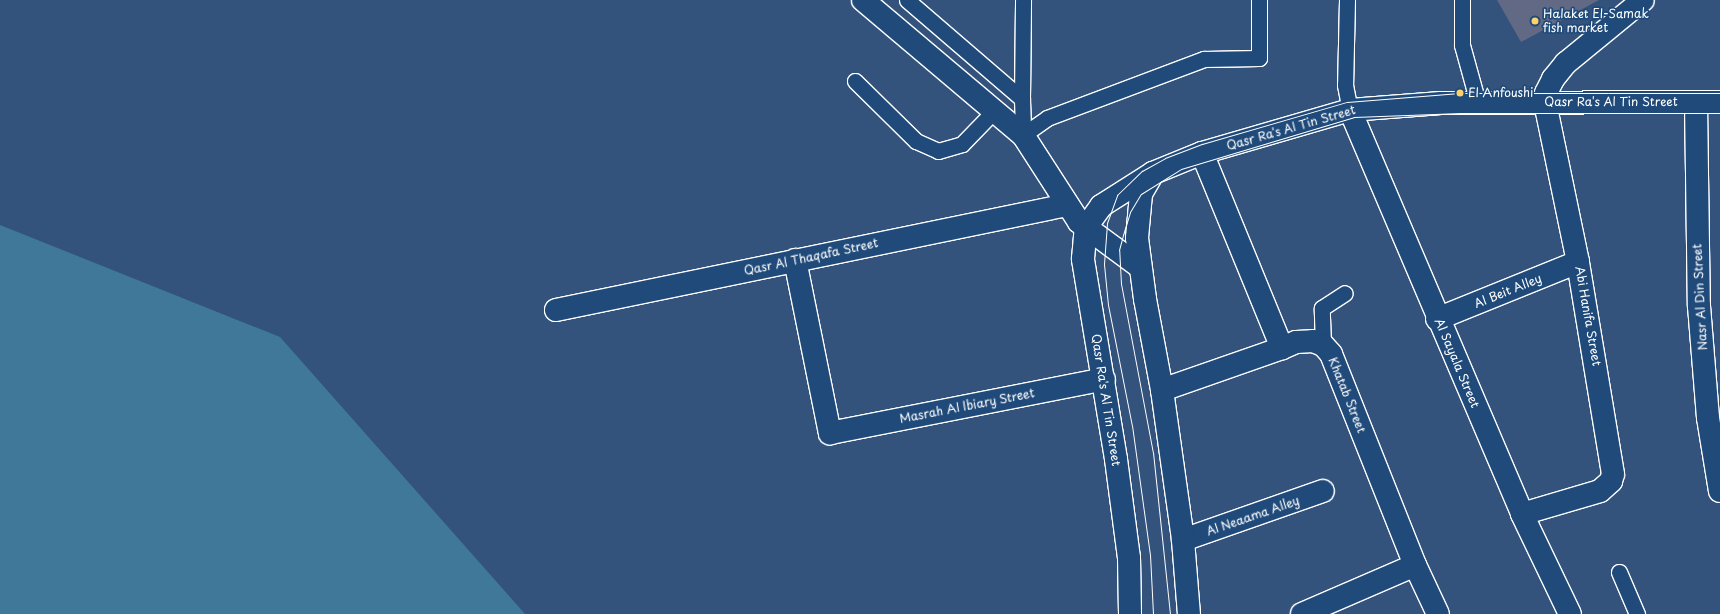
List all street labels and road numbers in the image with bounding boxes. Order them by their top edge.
street label: Qasr Ra's Al Tin Street [1544,95,1678,109]
street label: Qasr Ra's Al Tin Street [1224,103,1358,153]
street label: Qasr Al Thaqafa Street [742,236,880,278]
street label: Nasr Al Din Street [1690,243,1710,351]
street label: Abi Hanifa Street [1572,264,1604,368]
street label: Al Beit Alley [1472,271,1544,311]
street label: Al Sayala Street [1431,316,1483,410]
street label: Qasr Ra's Al Tin Street [1088,333,1124,467]
street label: Khatab Street [1325,354,1369,436]
street label: Masrah Al Ibiary Street [898,386,1036,426]
street label: Al Neaama Alley [1204,493,1302,539]

